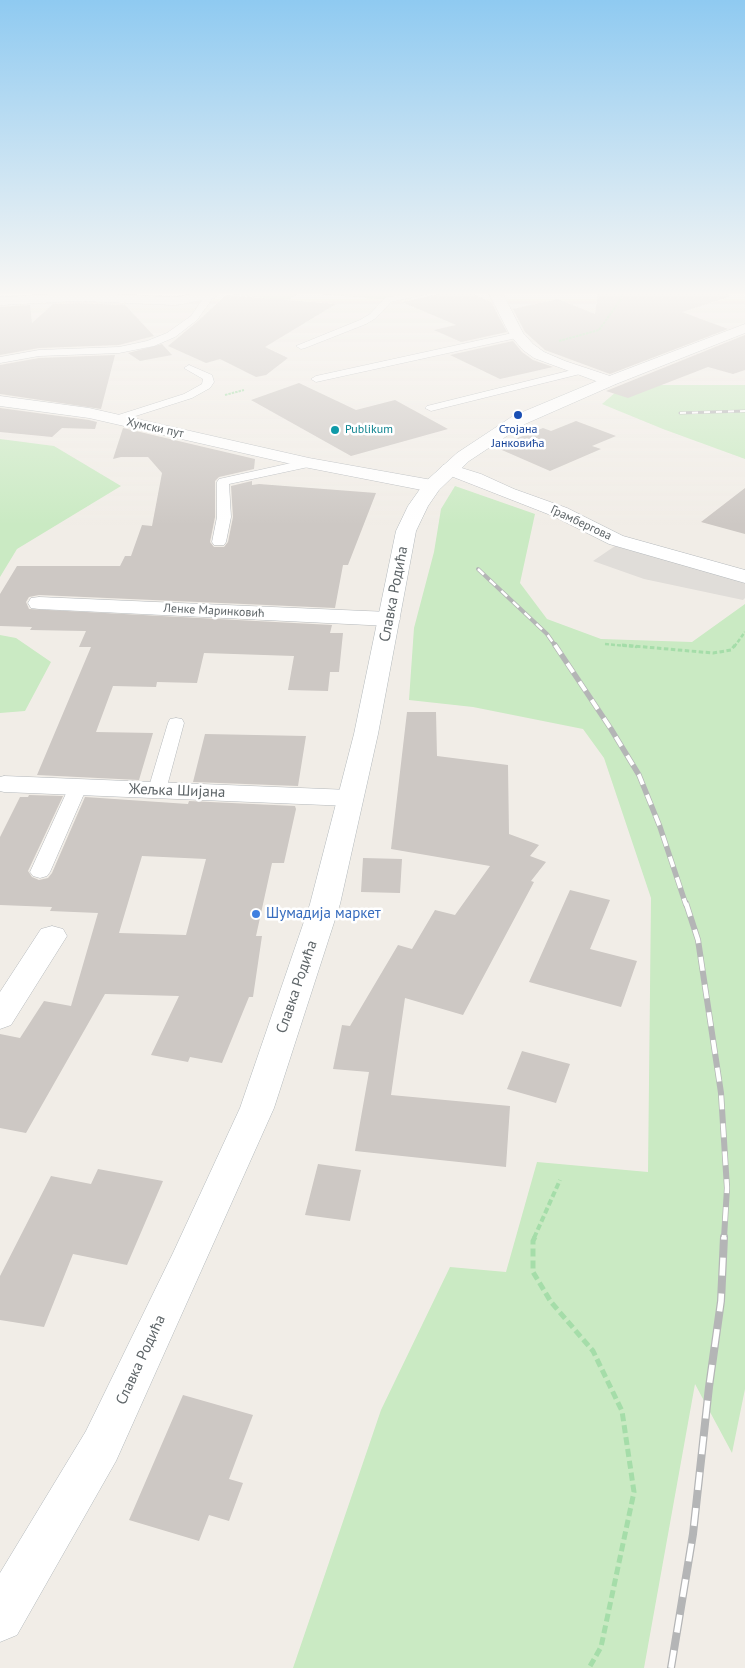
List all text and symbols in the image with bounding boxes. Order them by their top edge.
marker: Стојана Јанковића [512,409,524,421]
street label: Хумски пут [125,415,185,441]
place label: Publikum [345,423,393,437]
place label: Стојана Јанковића [491,423,545,451]
marker: Publikum [329,424,341,436]
street label: Грамбергова [548,503,614,543]
street label: Славка Родића [376,545,412,643]
street label: Ленке Маринковић [163,601,265,621]
street label: Жељка Шијана [128,780,226,802]
place label: Шумадија маркет [266,905,381,923]
marker: Шумадија маркет [250,908,262,920]
street label: Славка Родића [273,938,321,1036]
street label: Славка Родића [112,1312,170,1408]

